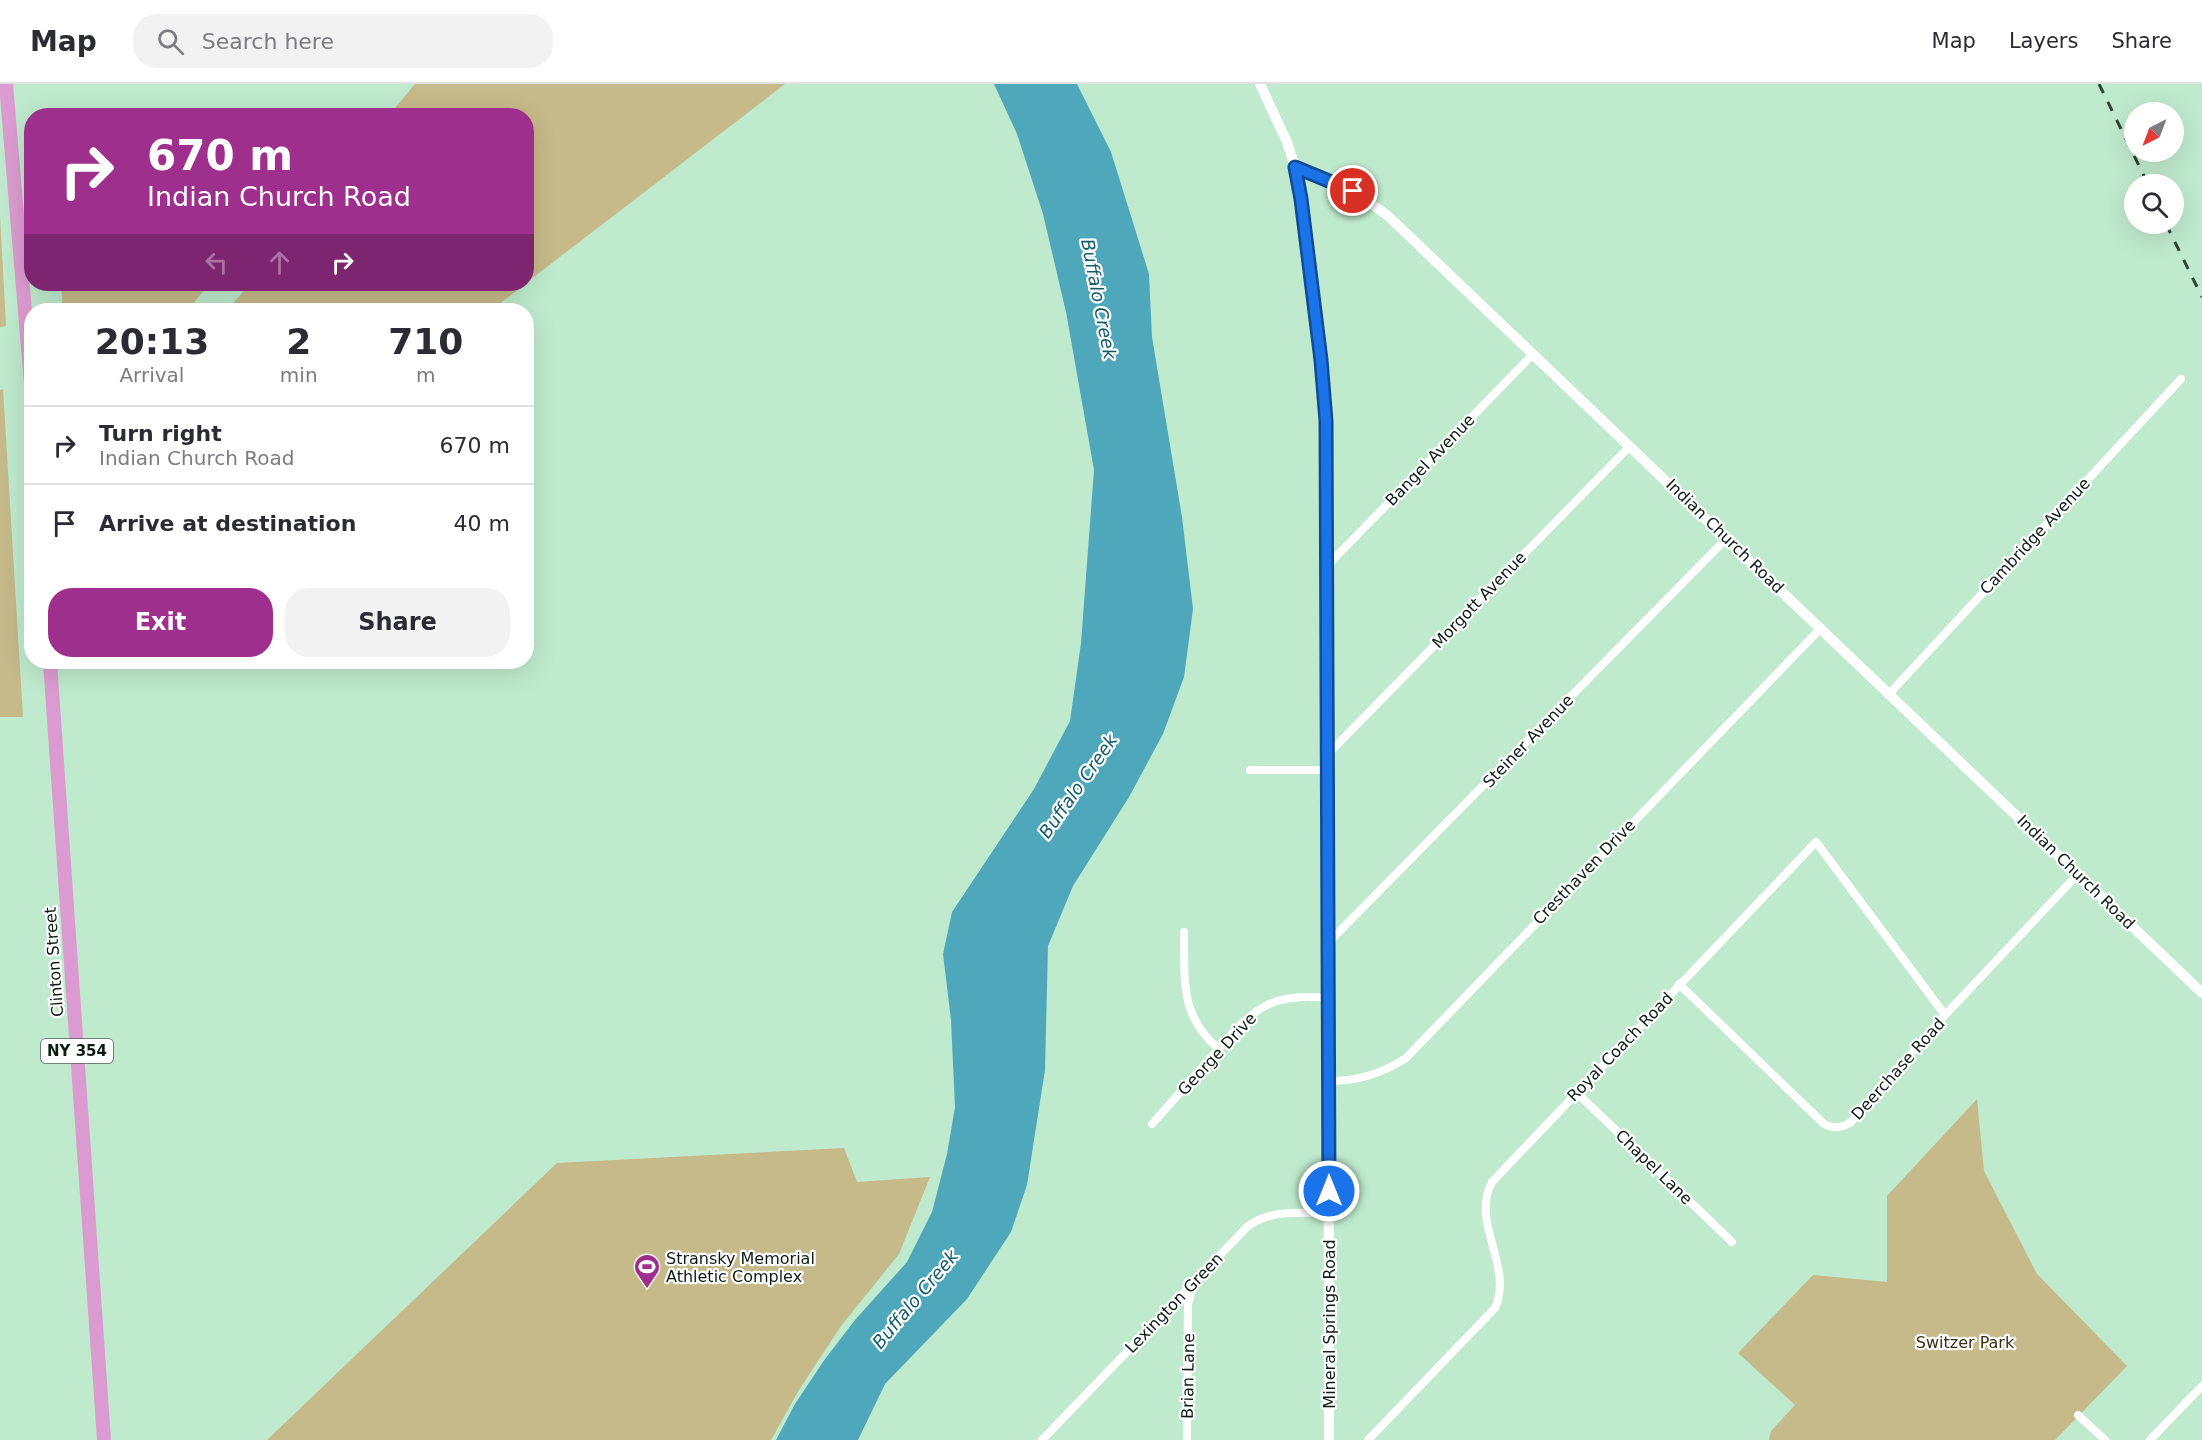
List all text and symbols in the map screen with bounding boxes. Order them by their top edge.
search box [133,14,553,68]
text: Map [30,25,97,58]
icon: search [154,25,187,58]
text: Search here [202,29,334,54]
text: Map [1932,29,1976,53]
text: Layers [2009,29,2078,53]
text: Share [2111,29,2172,53]
north arrow [2124,102,2184,162]
map controls [2124,102,2184,234]
text: 670 m [147,131,293,180]
icon: right [48,132,126,210]
pin [1327,165,1378,216]
icon: arrive [1336,174,1369,207]
button: search [2124,174,2184,234]
text: Indian Church Road [147,181,411,212]
water label: Buffalo Creek [1077,237,1121,362]
icon: left [200,246,233,279]
icon: ahead [263,246,296,279]
icon: right [326,246,359,279]
text: 20:13 [95,321,209,362]
text: 2 [286,321,311,362]
text: 710 [388,321,463,362]
text: Arrival [119,363,184,387]
text: min [280,363,318,387]
text: m [416,363,436,387]
street label: Bangel Avenue [1382,410,1478,510]
text: Turn right [99,421,222,446]
icon: right [48,429,81,462]
text: 670 m [440,433,510,458]
text: Indian Church Road [99,446,294,470]
street label: Cambridge Avenue [1976,474,2094,598]
street label: Indian Church Road [1662,475,1788,597]
icon: arrive [48,507,81,540]
text: Arrive at destination [99,511,356,536]
text: 40 m [454,511,510,536]
street label: Morgott Avenue [1428,548,1530,652]
button: Exit [48,588,273,657]
button: Share [285,588,510,657]
street label: Steiner Avenue [1479,691,1577,791]
water label: Buffalo Creek [1034,729,1123,842]
street label: Indian Church Road [2013,811,2139,933]
street label: Cresthaven Drive [1529,815,1639,929]
street label: Clinton Street [41,906,67,1018]
street label: Royal Coach Road [1563,989,1677,1105]
street label: George Drive [1174,1009,1260,1099]
street label: Deerchase Road [1847,1014,1949,1124]
road number: NY 354 [41,1039,113,1063]
street label: Chapel Lane [1612,1126,1696,1208]
position arrow [1297,1159,1361,1223]
street label: Mineral Springs Road [1320,1239,1339,1409]
water label: Buffalo Creek [868,1244,963,1353]
place label: Stransky Memorial Athletic Complex [666,1249,815,1286]
street label: Lexington Green [1121,1249,1227,1357]
sports icon: Stransky Memorial Athletic Complex [632,1252,662,1290]
street label: Brian Lane [1178,1333,1198,1419]
park label: Switzer Park [1916,1333,2015,1352]

